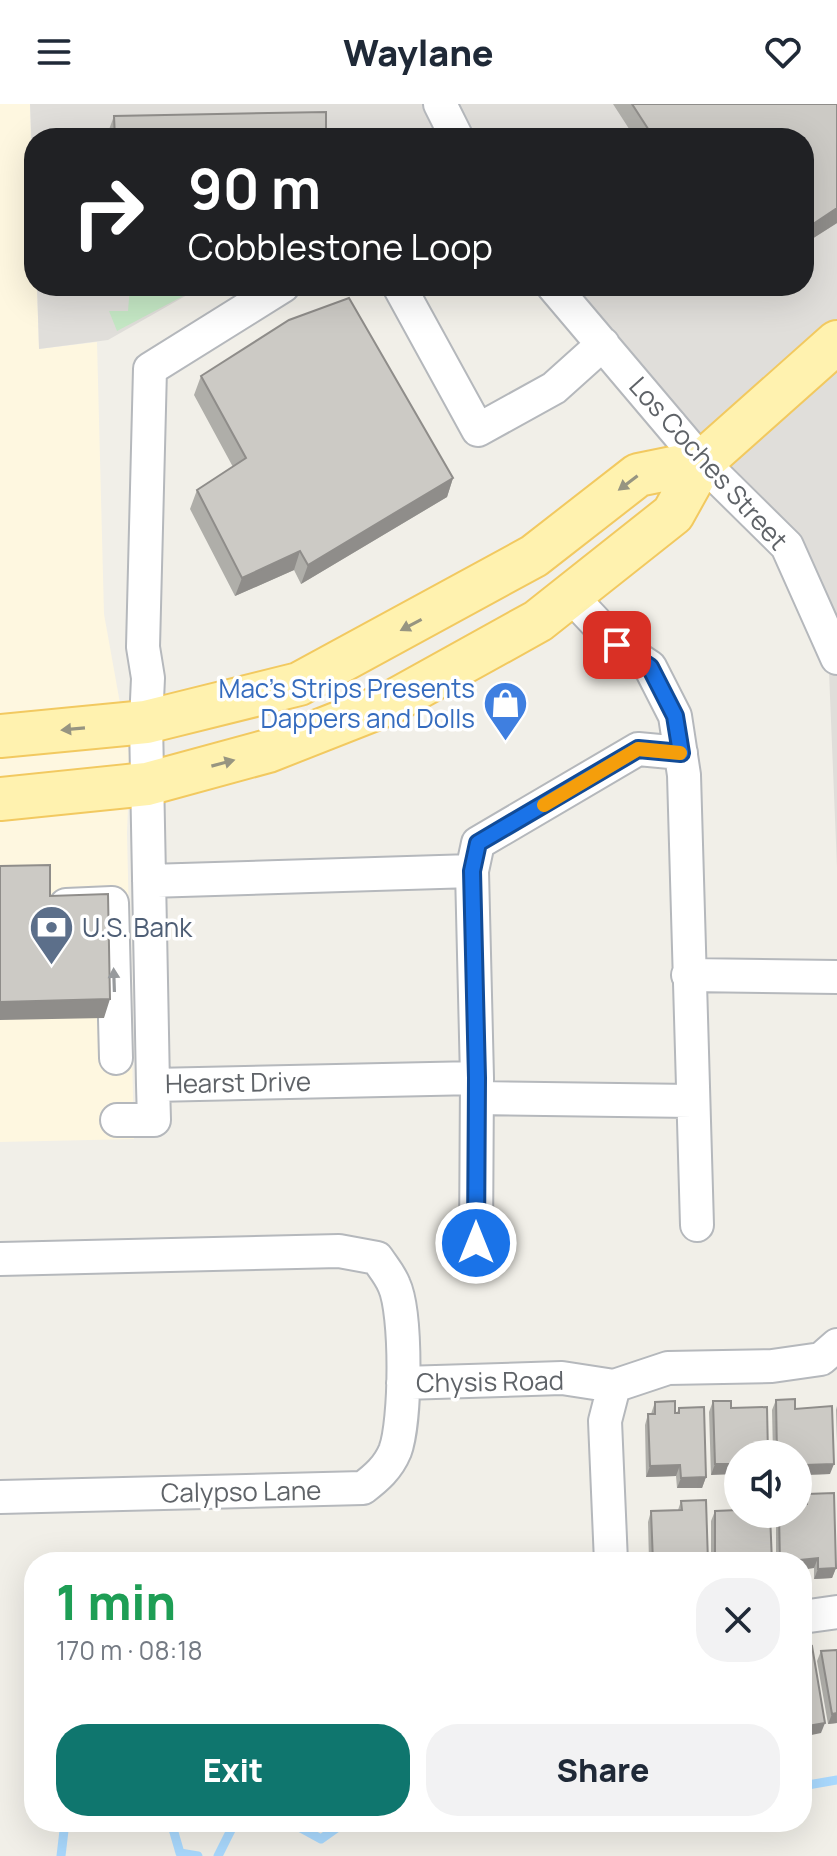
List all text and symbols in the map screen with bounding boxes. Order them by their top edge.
text: Waylane [343,28,494,77]
icon: menu [32,30,76,74]
icon: heart [761,30,805,74]
text: 90 m [188,149,321,226]
icon: right [56,160,160,264]
text: Cobblestone Loop [188,222,493,271]
street label: Los Coches Street [621,369,797,557]
one-way arrow [618,475,638,491]
pin [583,611,651,679]
one-way arrow [400,619,423,632]
icon: arrive [595,623,639,667]
place label: Mac's Strips Presents Dappers and Dolls [219,670,475,736]
shop icon: Mac's Strips Presents Dappers and Dolls [482,679,530,742]
one-way arrow [60,723,85,736]
one-way arrow [210,757,235,769]
bank icon: U.S. Bank [27,903,75,966]
place label: U.S. Bank [82,909,193,945]
one-way arrow [108,967,120,992]
street label: Hearst Drive [165,1063,311,1101]
position arrow [434,1201,518,1285]
street label: Chysis Road [416,1362,564,1400]
map controls [724,1440,812,1528]
button: sound [724,1440,812,1528]
street label: Calypso Lane [160,1472,322,1510]
text: 1 min [56,1569,176,1634]
button: close [696,1578,780,1662]
text: 170 m · 08:18 [56,1632,203,1668]
button: Exit [56,1724,410,1816]
button: Share [426,1724,780,1816]

